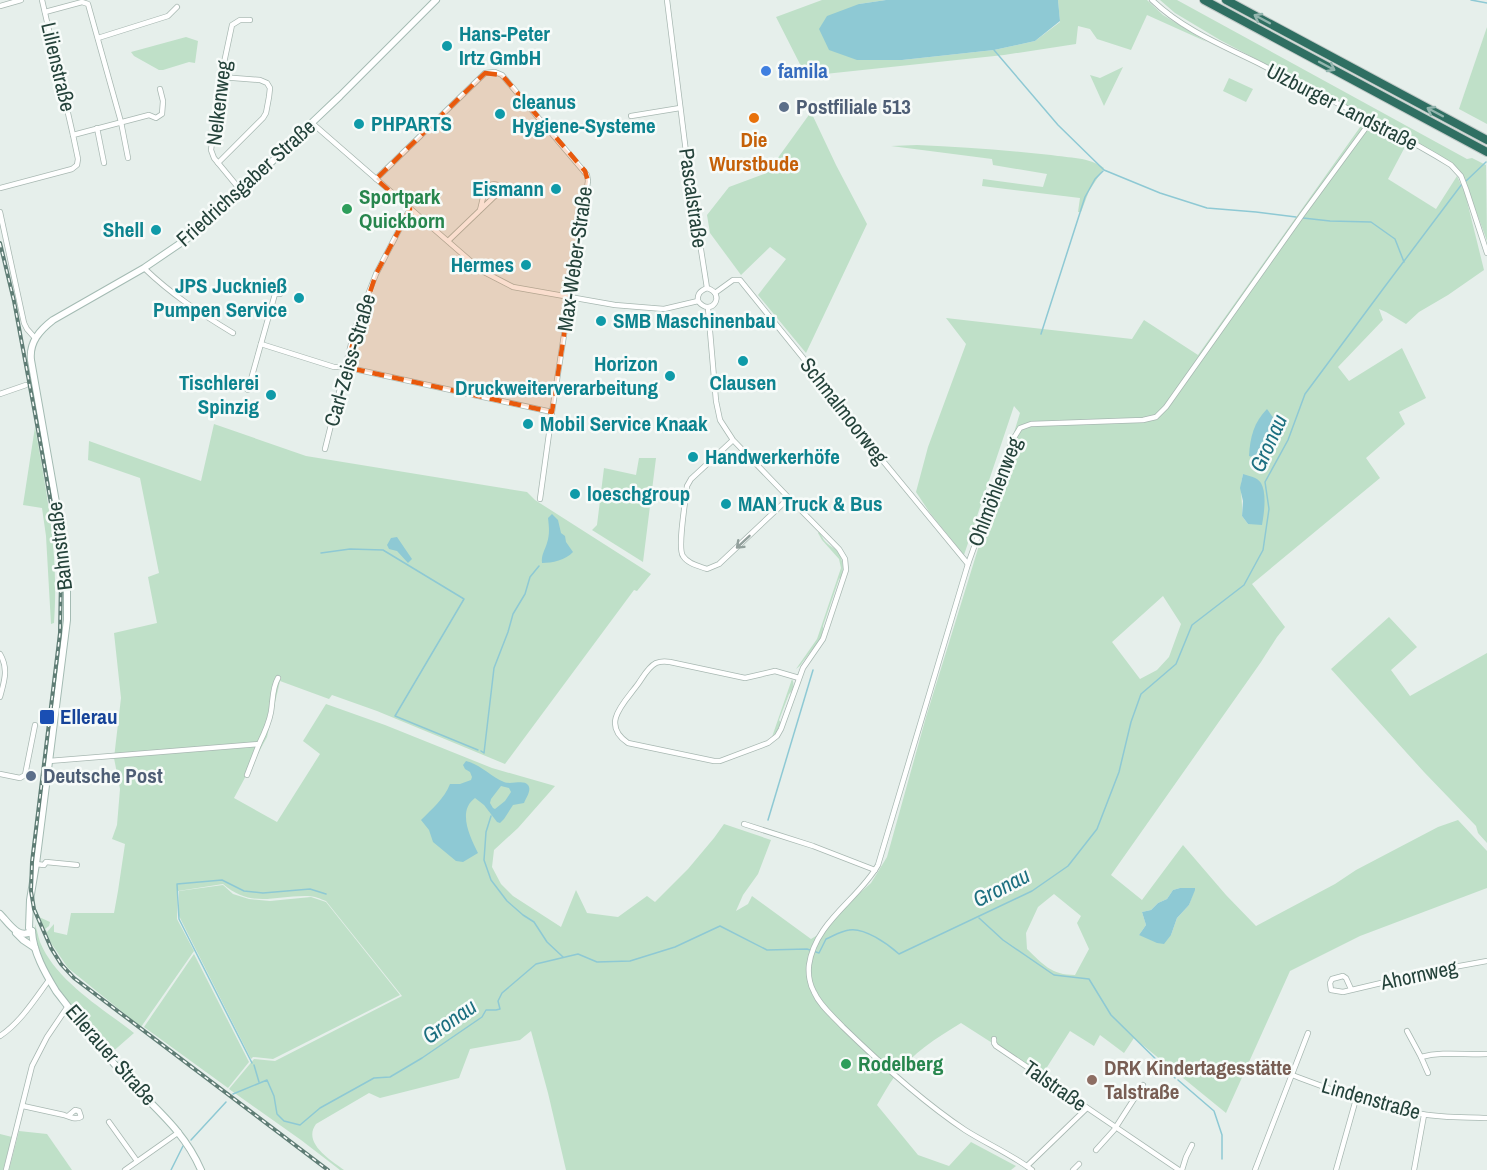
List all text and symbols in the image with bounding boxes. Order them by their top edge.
one-way arrow [1254,13,1271,25]
street label: Lilienstraße [34,19,83,114]
place label: Hans-Peter Irtz GmbH [459,19,550,72]
marker: Hans-Peter Irtz GmbH [440,39,454,53]
place label: famila [778,56,828,85]
street label: Ulzburger Landstraße [1261,56,1423,157]
street label: Nelkenweg [199,58,238,147]
one-way arrow [1317,61,1335,72]
marker: famila [759,64,773,78]
place label: cleanus Hygiene-Systeme [512,87,656,140]
place label: Postfiliale 513 [796,92,911,121]
marker: Postfiliale 513 [777,100,791,114]
one-way arrow [1427,106,1445,117]
marker: cleanus Hygiene-Systeme [493,107,507,121]
place label: PHPARTS [371,109,452,138]
marker: Die Wurstbude [747,111,761,125]
street label: Friedrichsgaber Straße [170,112,322,253]
marker: PHPARTS [352,117,366,131]
place label: Die Wurstbude [709,125,799,178]
street label: Pascalstraße [672,146,715,250]
place label: Eismann [472,174,544,203]
place label: Sportpark Quickborn [359,182,445,235]
marker: Eismann [549,182,563,196]
street label: Max-Weber-Straße [550,185,599,333]
marker: Sportpark Quickborn [340,202,354,216]
place label: Shell [103,215,144,244]
marker: Shell [149,223,163,237]
place label: Hermes [451,250,514,279]
marker: Hermes [519,258,533,272]
place label: JPS Jucknieß Pumpen Service [153,271,287,324]
street label: Carl-Zeiss-Straße [317,290,382,430]
marker: JPS Jucknieß Pumpen Service [292,291,306,305]
place label: SMB Maschinenbau [613,306,776,335]
marker: SMB Maschinenbau [594,314,608,328]
place label: Horizon Druckweiterverarbeitung [455,349,658,402]
street label: Schmalmoorweg [793,351,896,470]
marker: Clausen [736,354,750,368]
place label: Tischlerei Spinzig [179,368,259,421]
place label: Clausen [710,368,777,397]
marker: Horizon Druckweiterverarbeitung [663,369,677,383]
marker: Tischlerei Spinzig [264,388,278,402]
place label: Mobil Service Knaak [540,409,708,438]
water label: Gronau [1242,409,1294,477]
marker: Mobil Service Knaak [521,417,535,431]
street label: Ohlmöhlenweg [960,433,1029,551]
place label: Handwerkerhöfe [705,442,840,471]
marker: Handwerkerhöfe [686,450,700,464]
place label: loeschgroup [587,479,690,508]
marker: loeschgroup [568,487,582,501]
place label: MAN Truck & Bus [738,489,882,518]
marker: MAN Truck & Bus [719,497,733,511]
street label: Bahnstraße [40,500,79,592]
one-way arrow [736,535,751,549]
place label: Ellerau [60,702,117,731]
marker: Ellerau [38,708,56,726]
place label: Deutsche Post [43,761,163,790]
marker: Deutsche Post [24,769,38,783]
water label: Gronau [967,860,1035,914]
street label: Ahornweg [1377,952,1460,997]
water label: Gronau [416,991,482,1051]
street label: Ellerauer Straße [59,998,163,1111]
place label: Rodelberg [858,1049,944,1078]
street label: Talstraße [1018,1053,1093,1118]
place label: DRK Kindertagesstätte Talstraße [1104,1053,1292,1106]
marker: Rodelberg [839,1057,853,1071]
street label: Lindenstraße [1318,1071,1424,1126]
marker: DRK Kindertagesstätte Talstraße [1085,1073,1099,1087]

